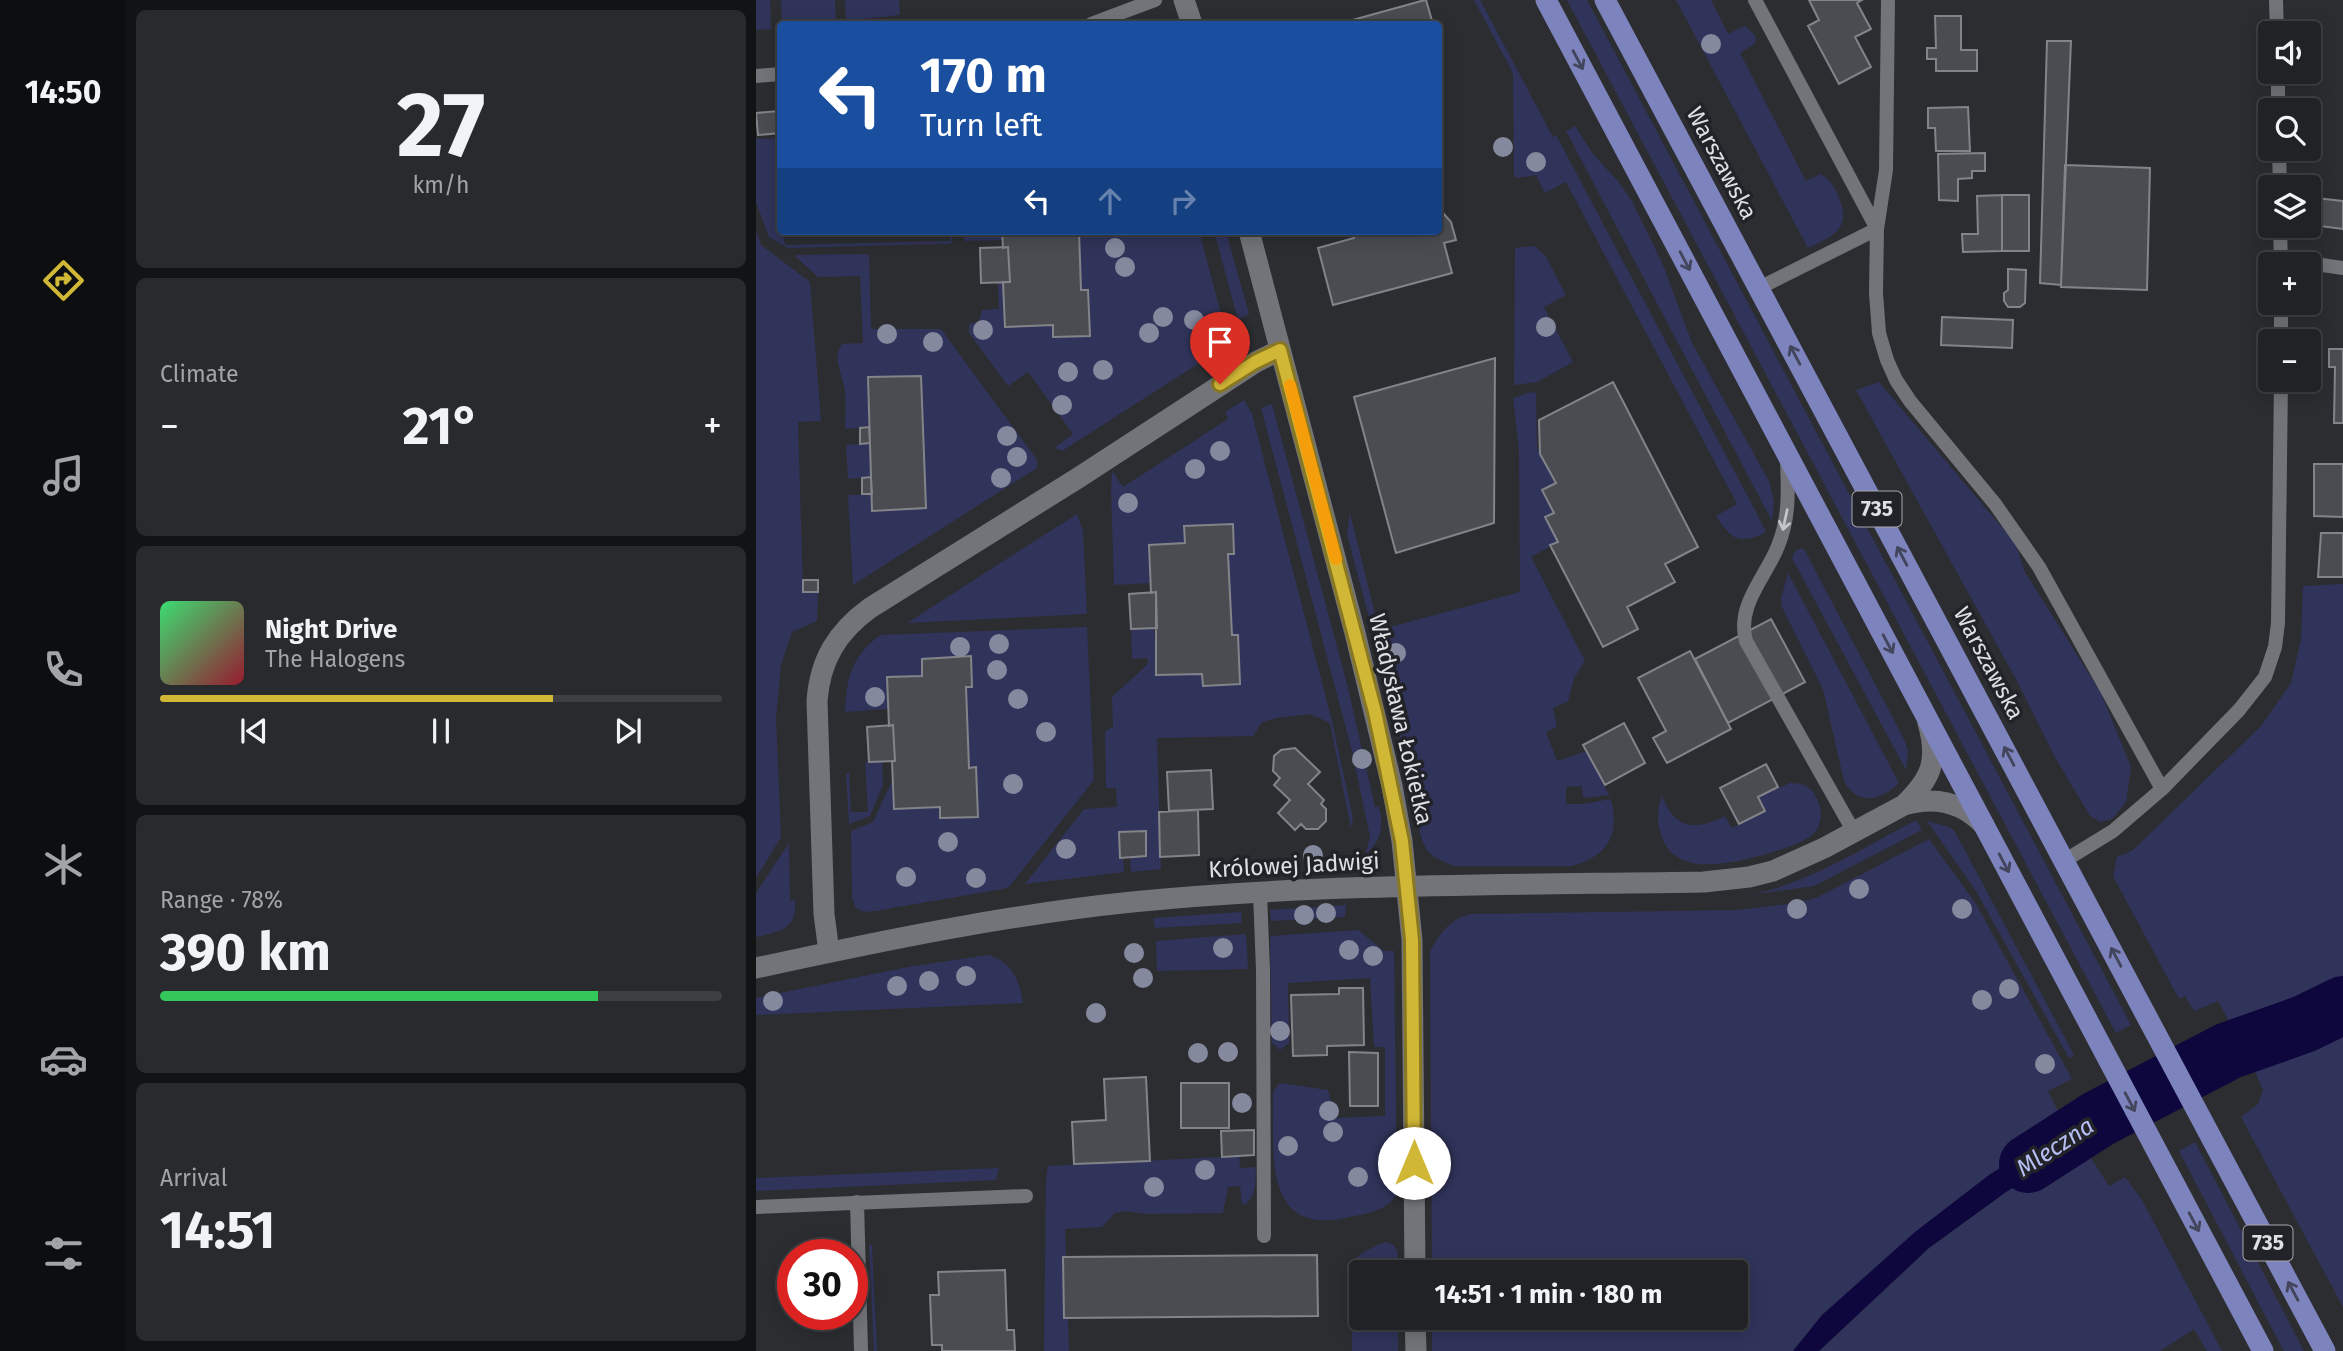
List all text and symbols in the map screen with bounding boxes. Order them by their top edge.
map controls [2258,21,2321,392]
button: sound [2258,21,2321,84]
text: 170 m [920,46,1047,105]
icon: left [805,49,896,140]
one-way arrow [1572,49,1586,70]
text: 27 [397,71,485,180]
text: 14:50 [25,73,101,111]
button: search [2258,98,2321,161]
street label: Warszawska [1681,102,1763,224]
text: Turn left [920,106,1042,144]
text: km/h [413,171,469,199]
button: layers [2258,175,2321,238]
icon: left [1018,182,1056,220]
icon: ahead [1091,182,1129,220]
icon: right [1164,182,1202,220]
one-way arrow [1679,250,1692,271]
button: + [2258,252,2321,315]
icon: directions [39,256,88,305]
pin [1190,312,1250,384]
icon: arrive [1201,323,1239,361]
button: − [2258,329,2321,392]
one-way arrow [1788,345,1801,366]
text: Climate [160,360,239,388]
text: 21° [403,395,480,458]
text: − [160,403,179,449]
text: + [703,403,722,449]
icon: music [39,451,88,500]
road number: 735 [1852,491,1902,526]
one-way arrow [1777,508,1791,531]
one-way arrow [1895,546,1909,566]
street label: Warszawska [1948,602,2030,724]
street label: Władysława Łokietka [1363,611,1439,827]
text: Night Drive [265,614,397,645]
one-way arrow [1881,634,1895,654]
icon: phone [39,645,88,694]
text: The Halogens [265,645,405,673]
icon: previous [235,712,273,750]
icon: pause [422,712,460,750]
icon: next [609,712,647,750]
one-way arrow [2002,747,2016,767]
icon: climate [39,840,88,889]
street label: Królowej Jadwigi [1208,847,1380,883]
one-way arrow [1998,852,2012,873]
text: Range · 78% [160,886,283,914]
text: 390 km [160,921,331,984]
one-way arrow [2109,947,2123,968]
icon: car [39,1035,88,1084]
one-way arrow [2124,1091,2137,1112]
water label: Mleczna [2011,1112,2099,1182]
position arrow [1377,1126,1451,1200]
text: Arrival [160,1164,227,1192]
text: 14:51 [160,1199,275,1262]
one-way arrow [2188,1211,2201,1232]
road number: 735 [2244,1226,2292,1260]
icon: filters [39,1229,88,1278]
speed limit sign: 30 [777,1239,868,1330]
text: 14:51 · 1 min · 180 m [1435,1279,1662,1310]
one-way arrow [2286,1281,2300,1302]

